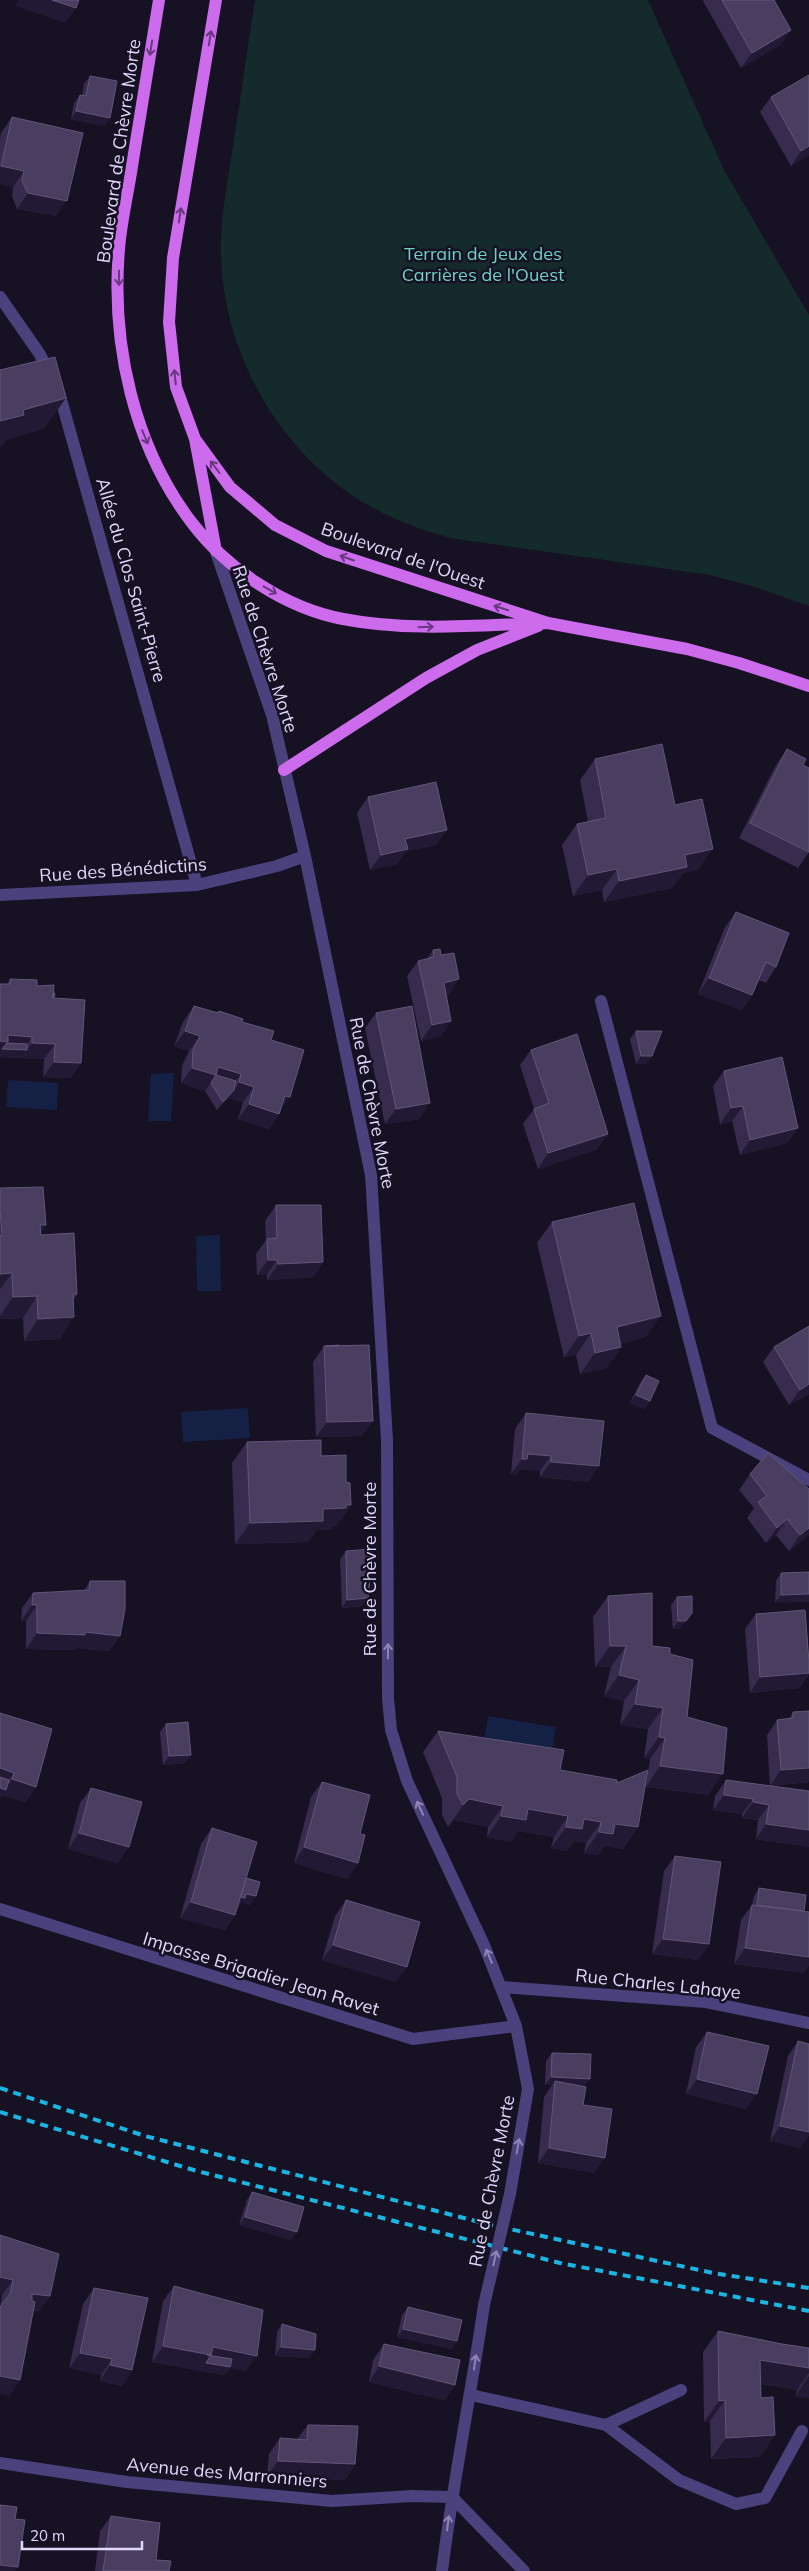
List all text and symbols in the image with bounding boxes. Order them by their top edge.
one-way arrow [205,30,215,46]
street label: Boulevard de Chèvre Morte [91,37,146,264]
one-way arrow [146,40,156,56]
one-way arrow [176,208,186,224]
park label: Terrain de Jeux des Carrières de l'Ouest [402,242,564,286]
one-way arrow [114,270,124,286]
one-way arrow [170,369,180,385]
one-way arrow [141,429,151,444]
one-way arrow [210,461,221,474]
street label: Allée du Clos Saint-Pierre [91,475,172,685]
street label: Boulevard de l'Ouest [318,517,488,594]
one-way arrow [339,553,355,562]
street label: Rue de Chèvre Morte [228,562,303,735]
one-way arrow [262,586,276,596]
one-way arrow [494,602,510,612]
one-way arrow [418,622,434,631]
street label: Rue des Bénédictins [38,852,208,887]
street label: Rue de Chèvre Morte [345,1015,400,1191]
street label: Rue de Chèvre Morte [358,1482,381,1656]
one-way arrow [383,1644,393,1660]
one-way arrow [415,1801,424,1816]
street label: Impasse Brigadier Jean Ravet [140,1927,382,2020]
one-way arrow [483,1949,493,1964]
street label: Rue Charles Lahaye [574,1963,742,2004]
street label: Rue de Chèvre Morte [464,2093,519,2269]
one-way arrow [514,2138,524,2154]
one-way arrow [491,2250,500,2266]
one-way arrow [471,2355,481,2371]
street label: Avenue des Marronniers [126,2452,329,2493]
one-way arrow [443,2515,453,2531]
scale bar [22,2518,142,2550]
text: 20 m [30,2526,65,2545]

